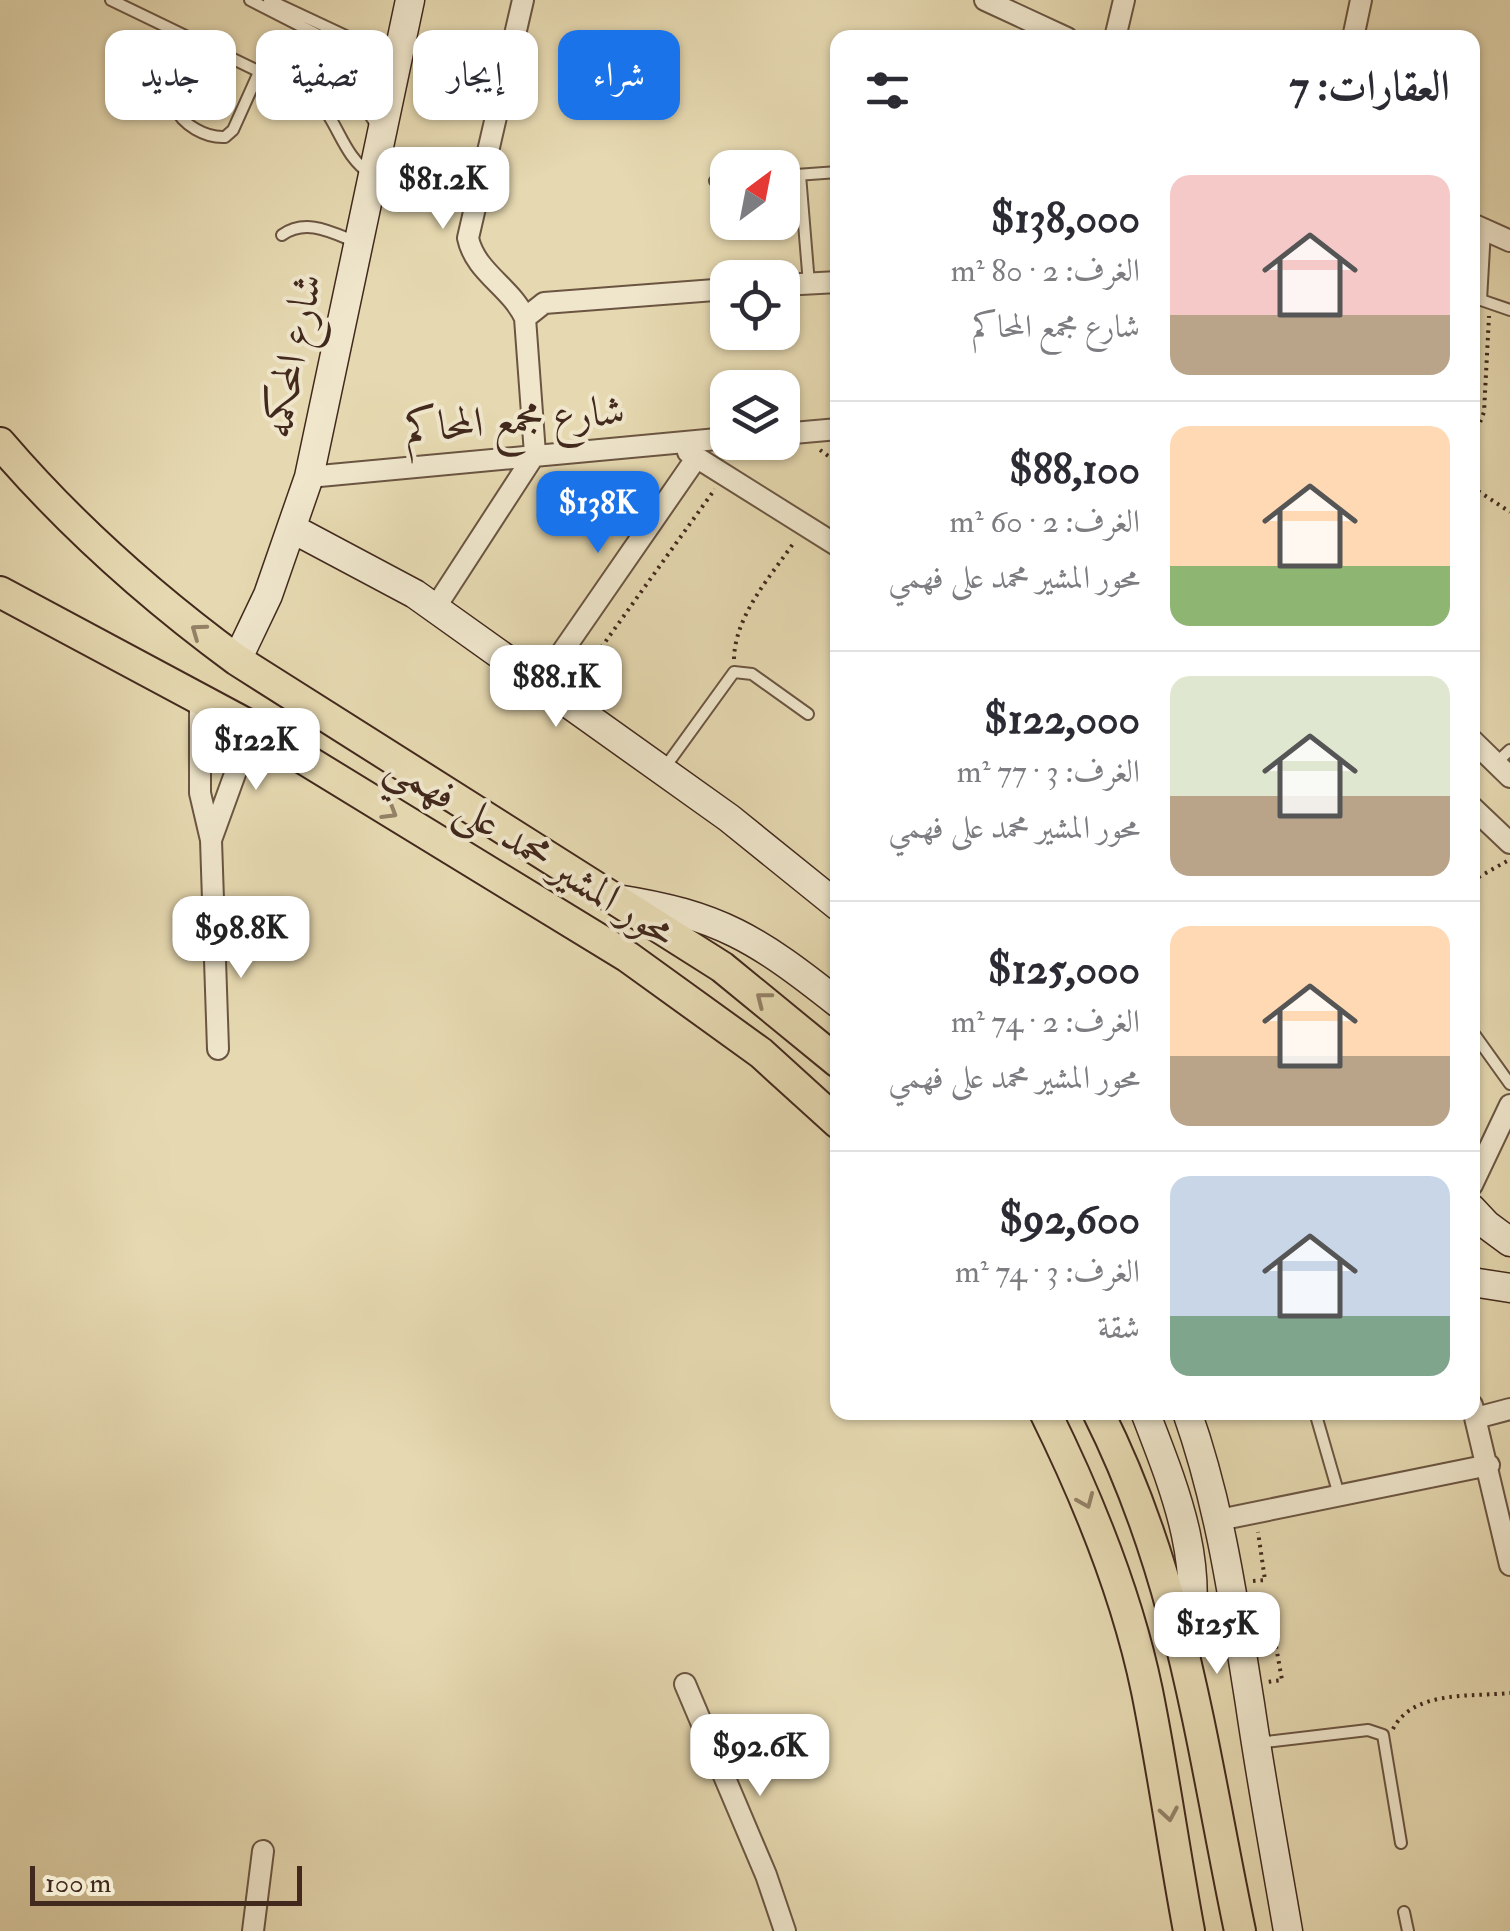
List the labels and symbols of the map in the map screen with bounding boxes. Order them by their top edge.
pin: $81.2K [362,147,524,232]
north arrow [710,150,800,240]
street label: شارع المحكمه [252,269,342,444]
street label: شارع مجمع المحاكم [403,385,628,465]
pin: $138K [528,471,668,556]
one-way arrow [191,625,209,643]
pin: $88.1K [475,645,637,730]
pin: $122K [186,708,326,793]
street label: محور المشير محمد على فهمي [371,739,685,969]
one-way arrow [379,799,397,818]
pin: $98.8K [160,896,322,981]
one-way arrow [757,993,775,1011]
one-way arrow [1074,1491,1094,1509]
pin: $125K [1147,1592,1287,1677]
pin: $92.6K [679,1714,841,1799]
one-way arrow [1158,1806,1179,1822]
scale bar [30,1861,302,1906]

